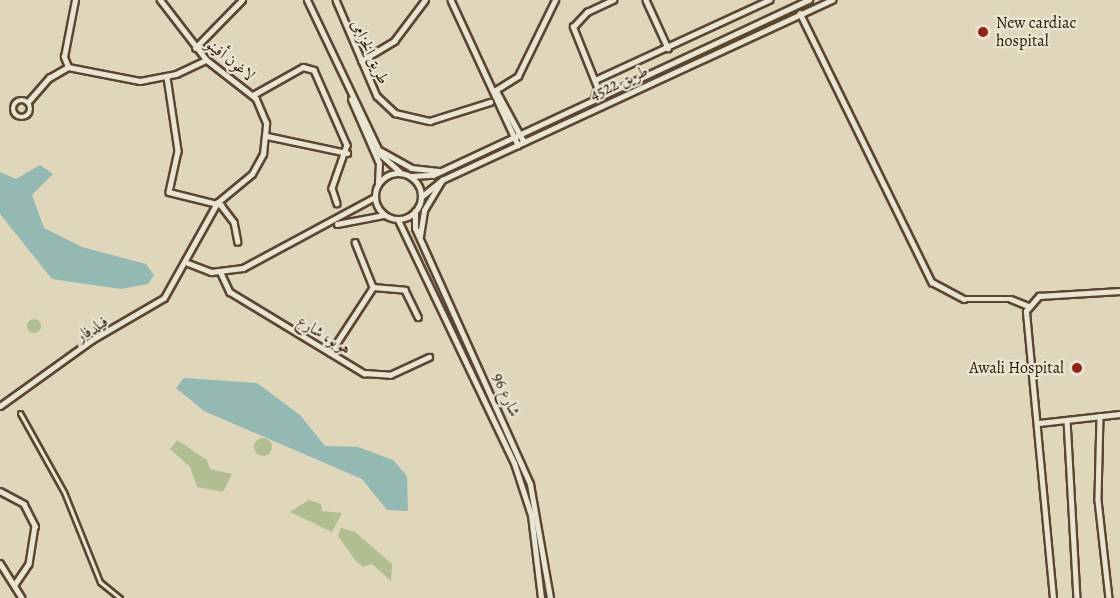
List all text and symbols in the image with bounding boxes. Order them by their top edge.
place label: New cardiac hospital [996,13,1076,51]
street label: طريق الخزامى [347,17,393,87]
marker: New cardiac hospital [974,23,992,41]
street label: لاغون أفينو [202,34,258,86]
street label: طريق 4522 [587,61,651,105]
street label: هوبو، شارع [294,311,354,359]
street label: فيلدفار [72,312,112,346]
place label: Awali Hospital [969,358,1064,378]
marker: Awali Hospital [1068,359,1086,377]
street label: شارع 96 [488,370,524,420]

